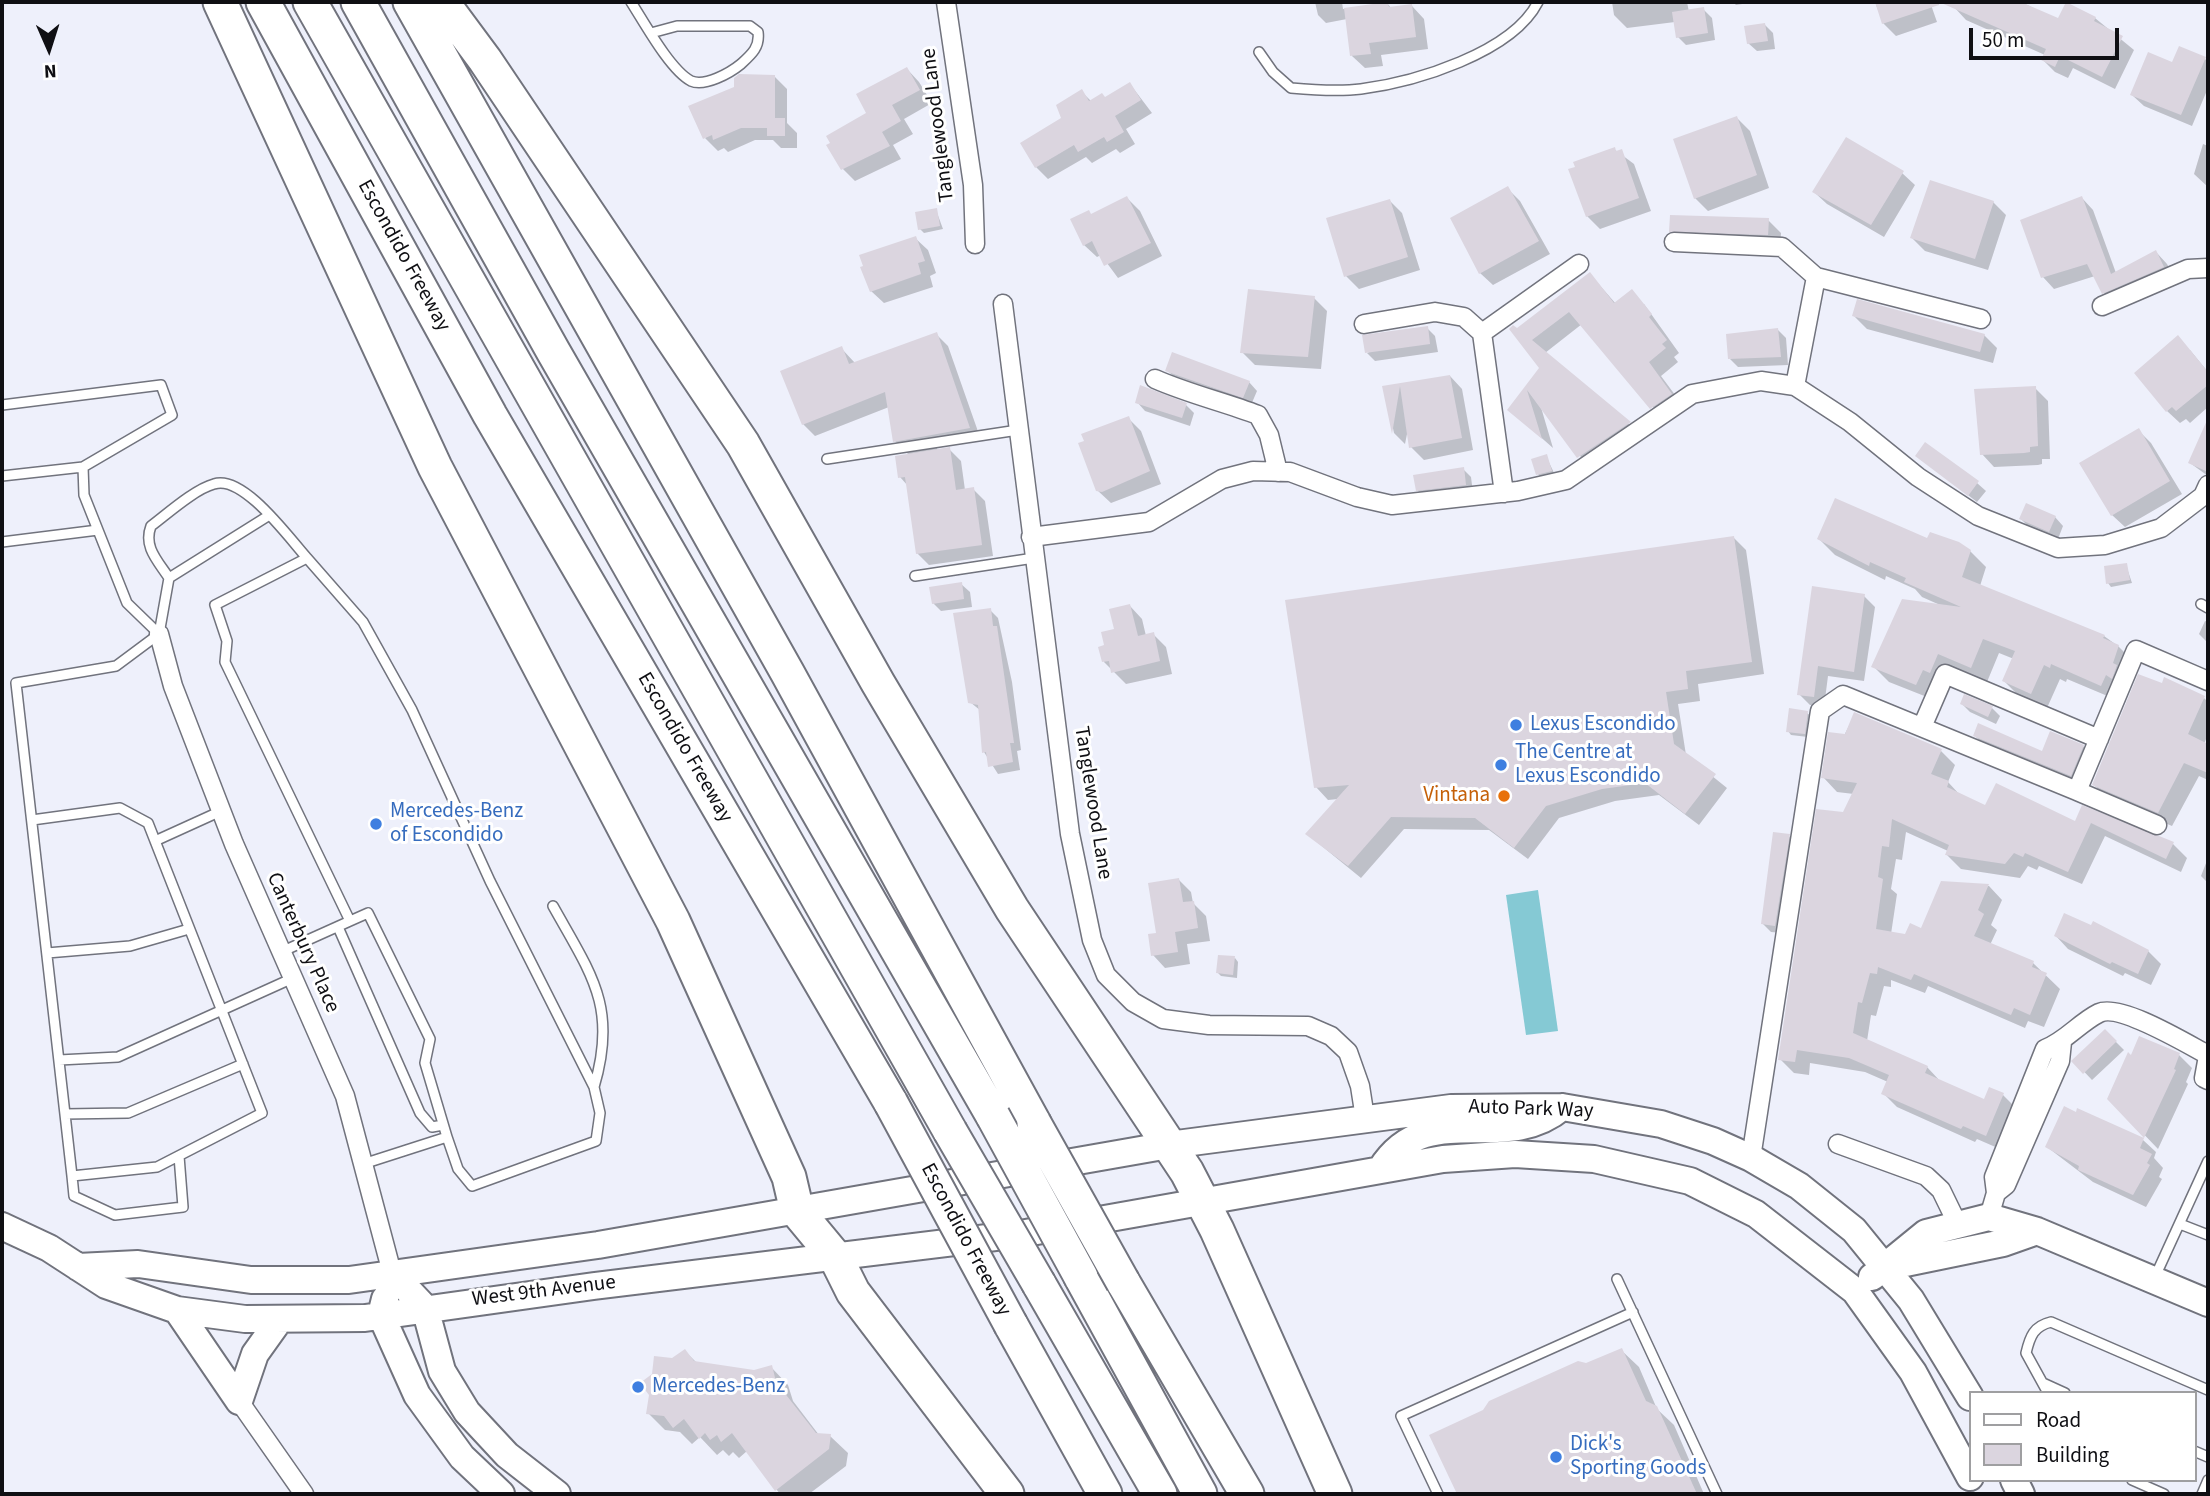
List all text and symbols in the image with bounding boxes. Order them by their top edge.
north arrow [14,14,84,84]
scale bar [1972,14,2122,58]
text: 50 m [1982,25,2024,55]
street label: Tanglewood Lane [917,47,961,203]
text: N [43,57,57,84]
street label: Escondido Freeway [351,176,455,336]
street label: Escondido Freeway [631,668,737,828]
place label: Lexus Escondido [1530,712,1676,738]
marker: Lexus Escondido [1508,717,1524,733]
street label: Tanglewood Lane [1067,725,1117,881]
place label: The Centre at Lexus Escondido [1515,740,1661,790]
marker: The Centre at Lexus Escondido [1493,757,1509,773]
place label: Vintana [1423,783,1490,809]
marker: Vintana [1496,788,1512,804]
place label: Mercedes-Benz of Escondido [390,799,523,849]
marker: Mercedes-Benz of Escondido [368,816,384,832]
street label: Canterbury Place [260,869,344,1017]
street label: Auto Park Way [1468,1095,1594,1125]
street label: Escondido Freeway [914,1159,1016,1321]
street label: West 9th Avenue [471,1271,617,1313]
place label: Mercedes-Benz [652,1374,785,1400]
marker: Mercedes-Benz [630,1379,646,1395]
legend [1968,1391,2196,1482]
text: Road [2036,1405,2081,1435]
place label: Dick's Sporting Goods [1570,1432,1706,1482]
text: Building [2036,1440,2109,1470]
marker: Dick's Sporting Goods [1548,1449,1564,1465]

